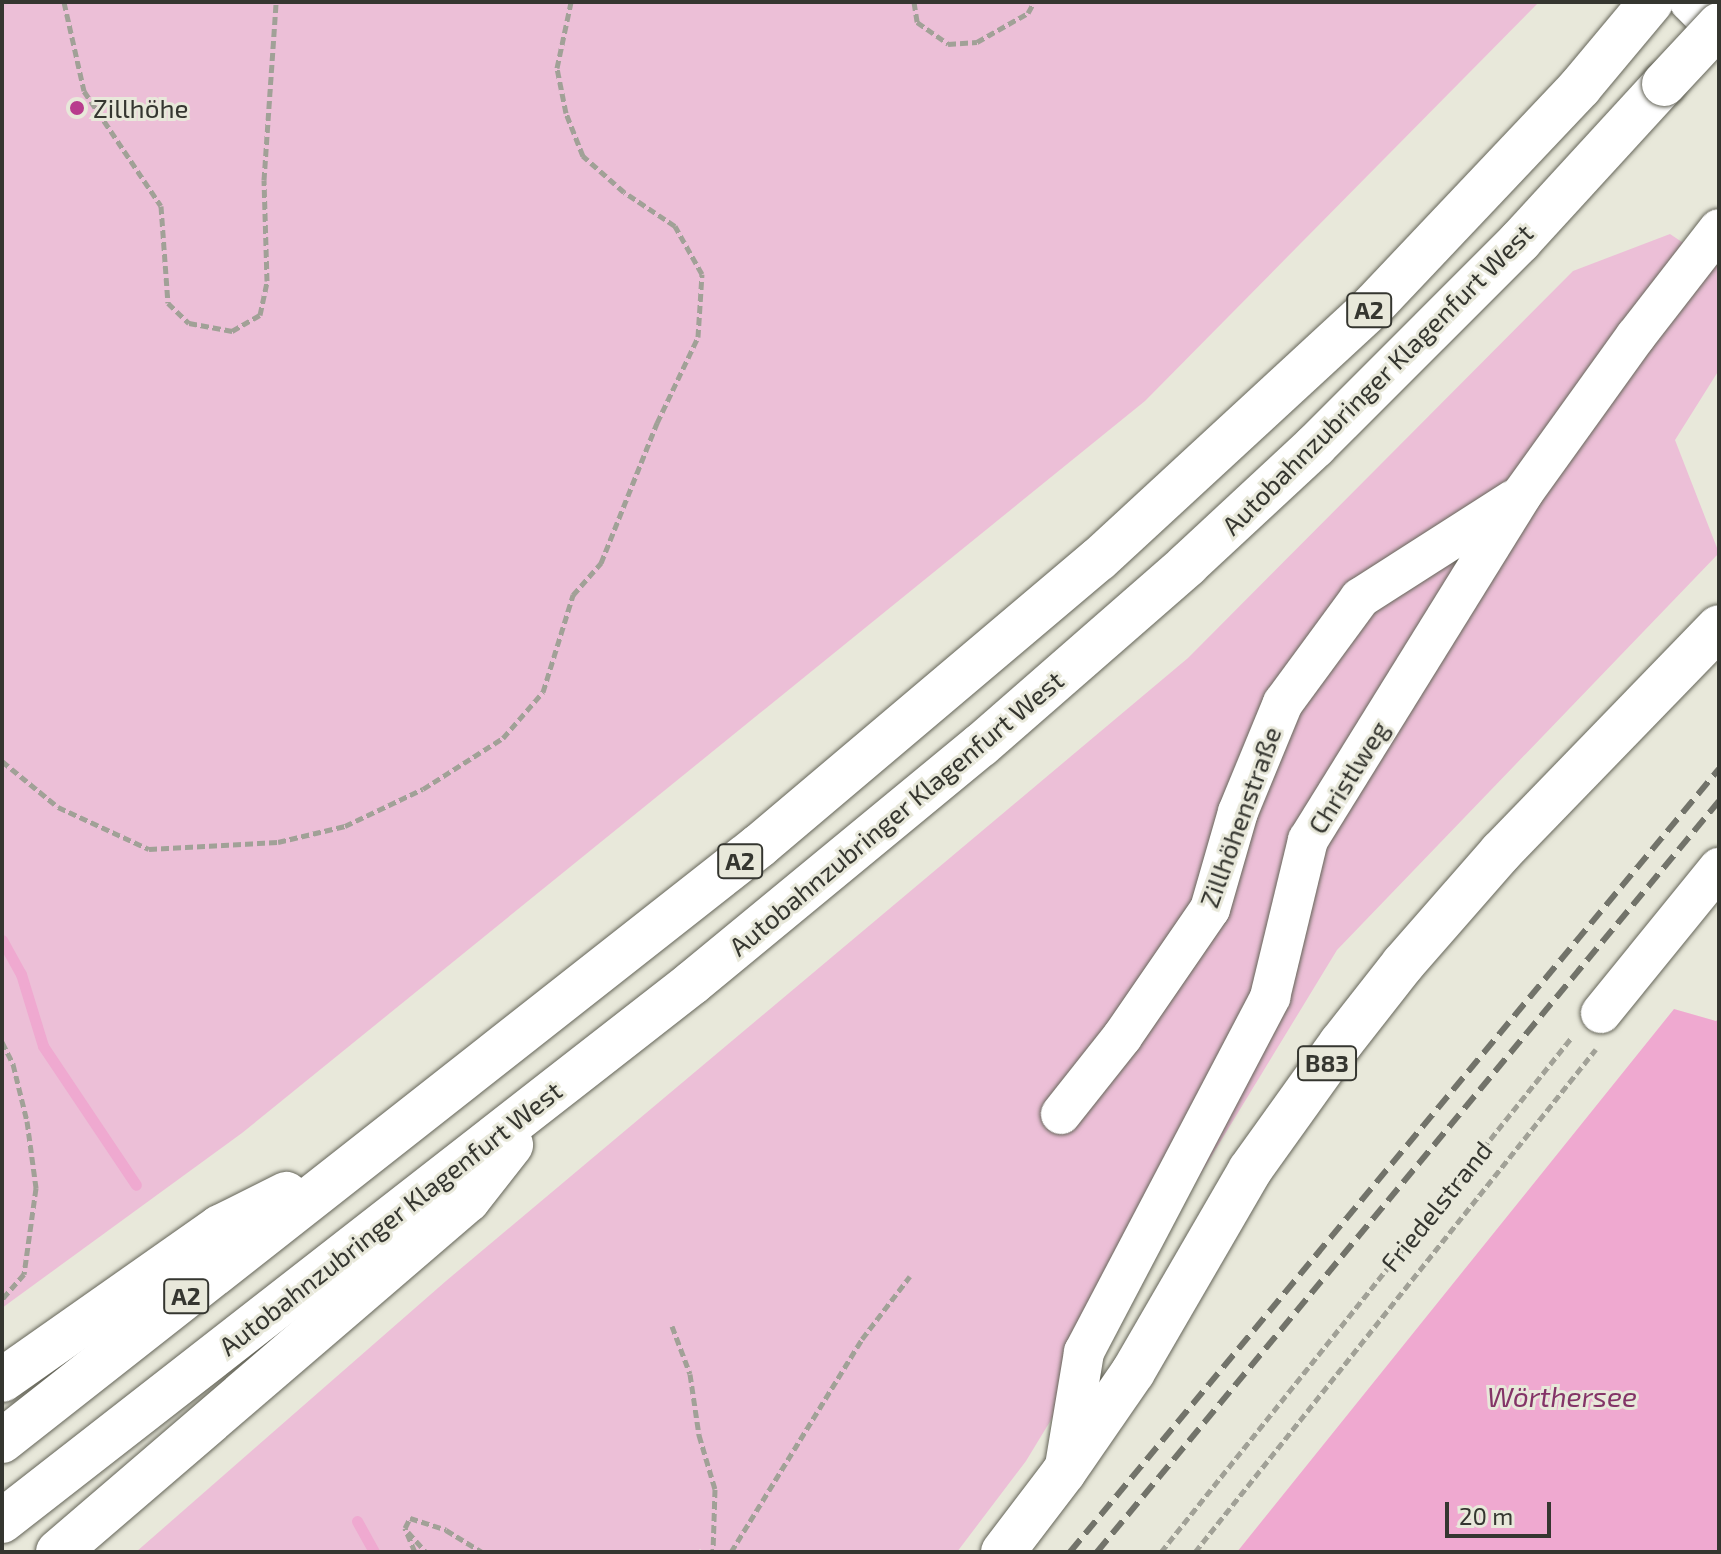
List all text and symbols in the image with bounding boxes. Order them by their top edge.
place label: Zillhöhe [93,92,189,124]
marker: Zillhöhe [68,99,86,117]
street label: Autobahnzubringer Klagenfurt West [1215,217,1539,541]
road number: A2 [1345,290,1393,330]
street label: Autobahnzubringer Klagenfurt West [722,664,1070,962]
street label: Christlweg [1301,715,1395,839]
street label: Zillhöhenstraße [1193,722,1287,912]
road number: A2 [716,841,764,881]
road number: B83 [1297,1043,1357,1083]
street label: Autobahnzubringer Klagenfurt West [212,1074,568,1362]
street label: Friedelstrand [1374,1134,1498,1278]
road number: A2 [162,1276,210,1316]
water label: Wörthersee [1487,1379,1637,1413]
scale bar [1449,1486,1555,1536]
text: 20 m [1459,1501,1513,1530]

